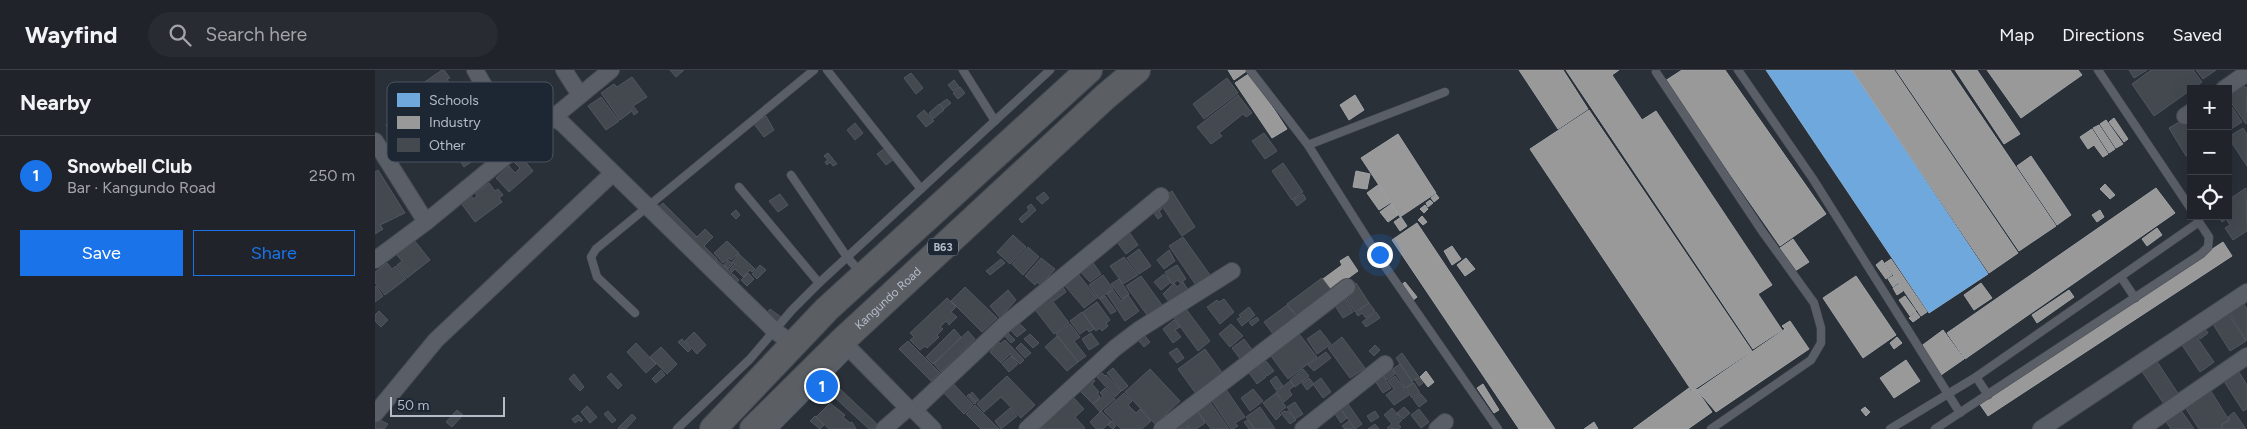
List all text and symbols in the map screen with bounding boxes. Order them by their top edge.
search box [148,12,498,57]
text: Wayfind [25,20,118,49]
icon: search [166,21,194,49]
text: Search here [206,23,307,46]
text: Map [1999,24,2034,46]
text: Directions [2062,24,2144,46]
text: Saved [2172,24,2222,46]
legend [387,82,553,162]
map controls [2187,85,2232,220]
button: + [2187,85,2232,130]
text: Nearby [20,90,91,115]
text: Schools [429,92,479,109]
text: Industry [429,114,481,131]
button: − [2187,130,2232,175]
text: Other [429,137,466,154]
text: Snowbell Club [67,155,192,178]
text: 1 [33,166,39,185]
text: 250 m [309,166,355,185]
button: locate [2187,175,2232,220]
text: Bar · Kangundo Road [67,178,216,197]
button: Save [20,230,183,276]
button: Share [193,230,355,276]
road number: B63 [928,238,958,256]
your location [1367,242,1393,268]
street label: Kangundo Road [852,264,924,332]
pin: 1 [806,367,838,405]
scale bar [390,394,505,417]
text: 50 m [397,397,429,414]

